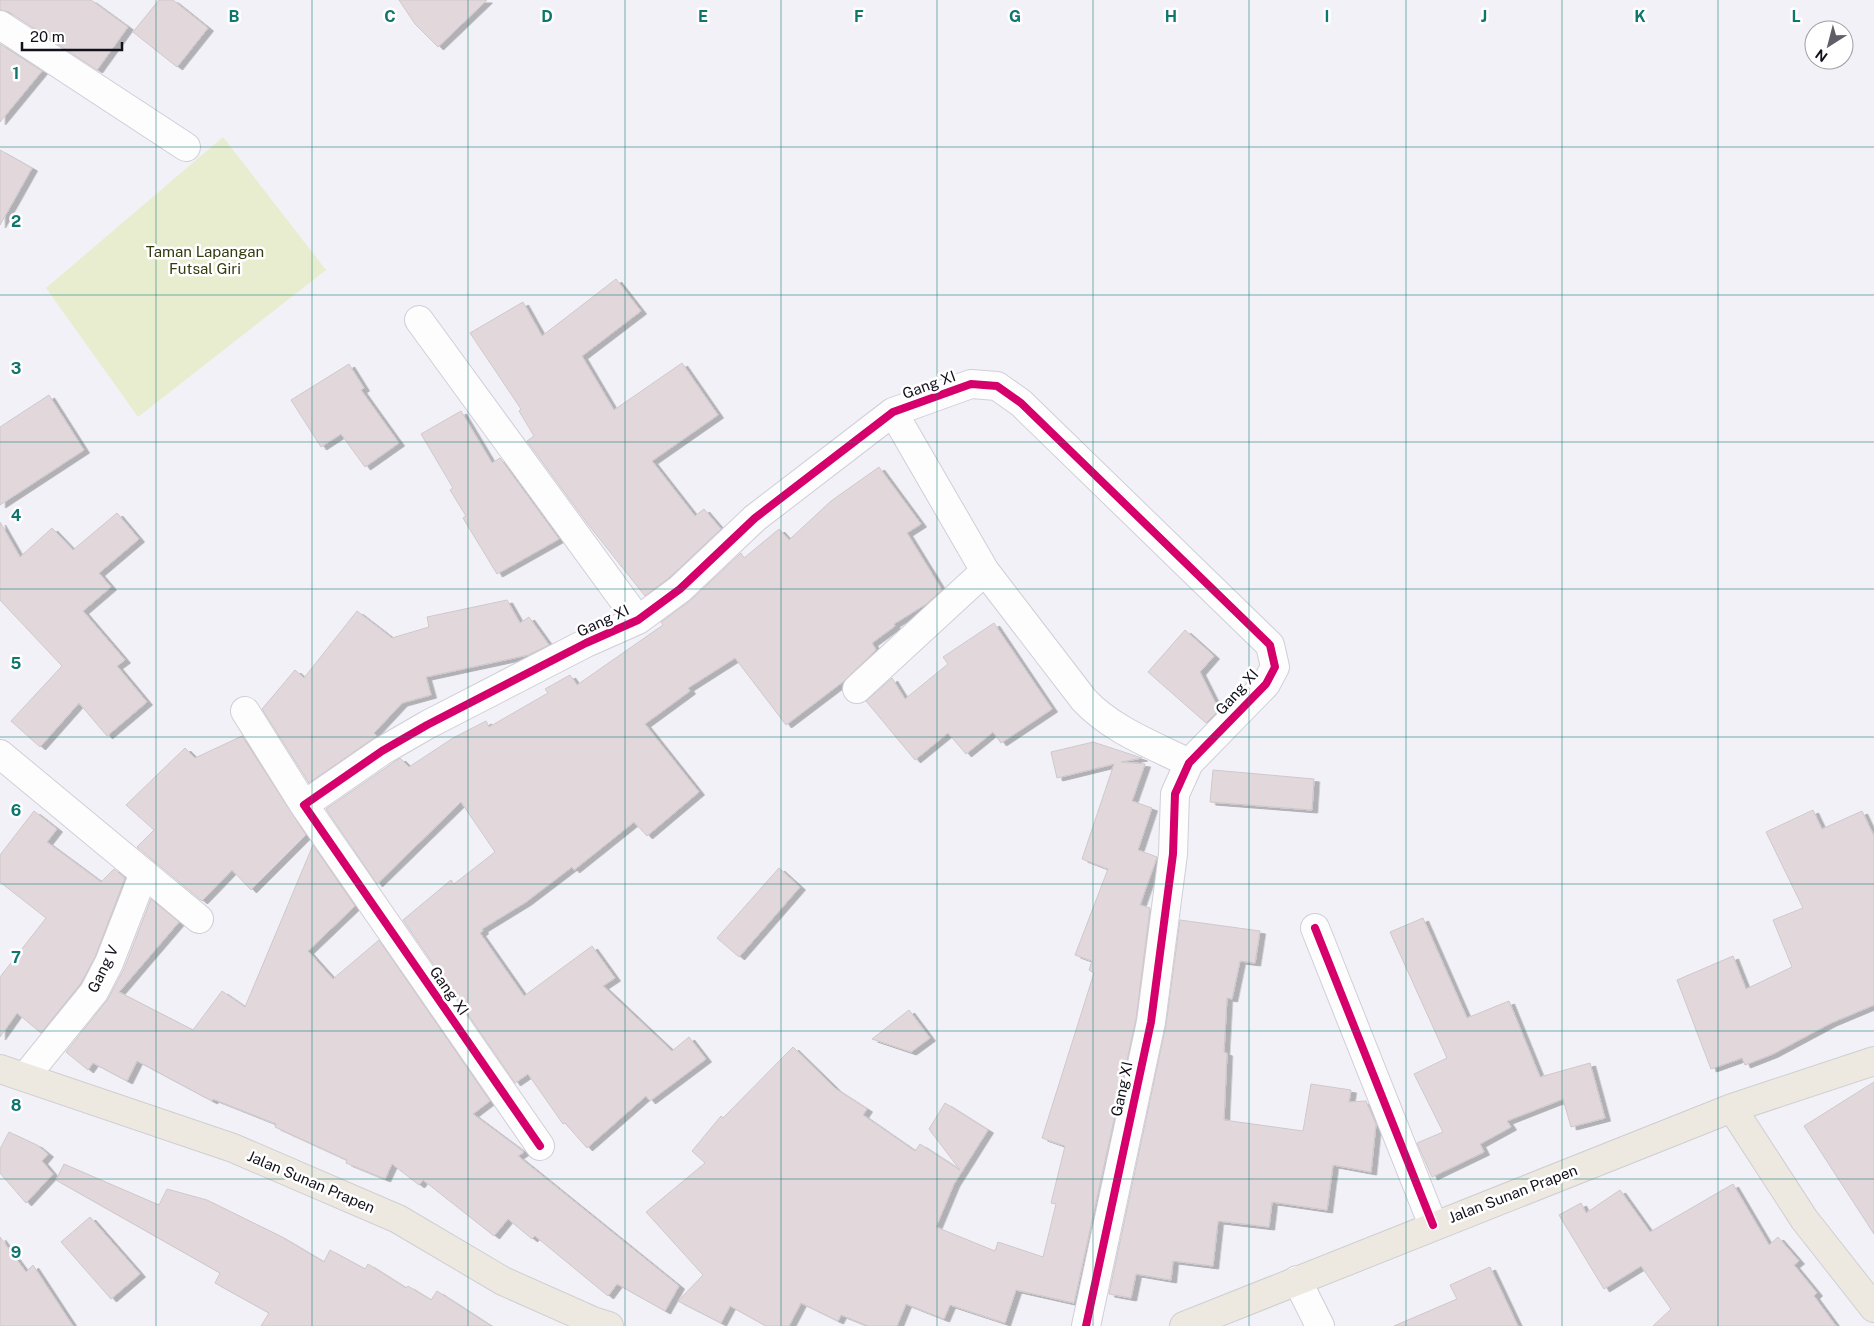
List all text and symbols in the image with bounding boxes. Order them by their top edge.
text: B [229,7,240,26]
text: C [384,7,396,26]
text: D [541,7,553,26]
text: E [698,7,708,26]
text: F [854,7,864,26]
text: G [1009,7,1021,26]
text: H [1165,7,1177,26]
text: I [1325,7,1329,26]
text: J [1481,7,1487,26]
text: K [1634,7,1646,26]
text: L [1791,7,1801,26]
scale bar [22,20,122,52]
north arrow [1804,20,1854,70]
text: 20 m [30,28,65,45]
text: N [1812,46,1830,65]
text: 1 [13,64,19,83]
text: 2 [11,212,21,231]
park label: Taman Lapangan Futsal Giri [146,243,264,277]
text: 3 [11,359,21,378]
street label: Gang XI [900,367,958,402]
text: 4 [11,506,22,525]
street label: Gang XI [574,601,632,640]
text: 5 [11,654,22,673]
street label: Gang XI [1212,665,1262,718]
text: 6 [11,801,21,820]
street label: Gang V [84,942,121,995]
text: 7 [11,948,21,967]
street label: Gang XI [427,963,472,1018]
street label: Gang XI [1107,1060,1136,1118]
text: 8 [11,1096,22,1115]
street label: Jalan Sunan Prapen [245,1147,377,1216]
street label: Jalan Sunan Prapen [1446,1161,1580,1226]
text: 9 [11,1243,21,1262]

